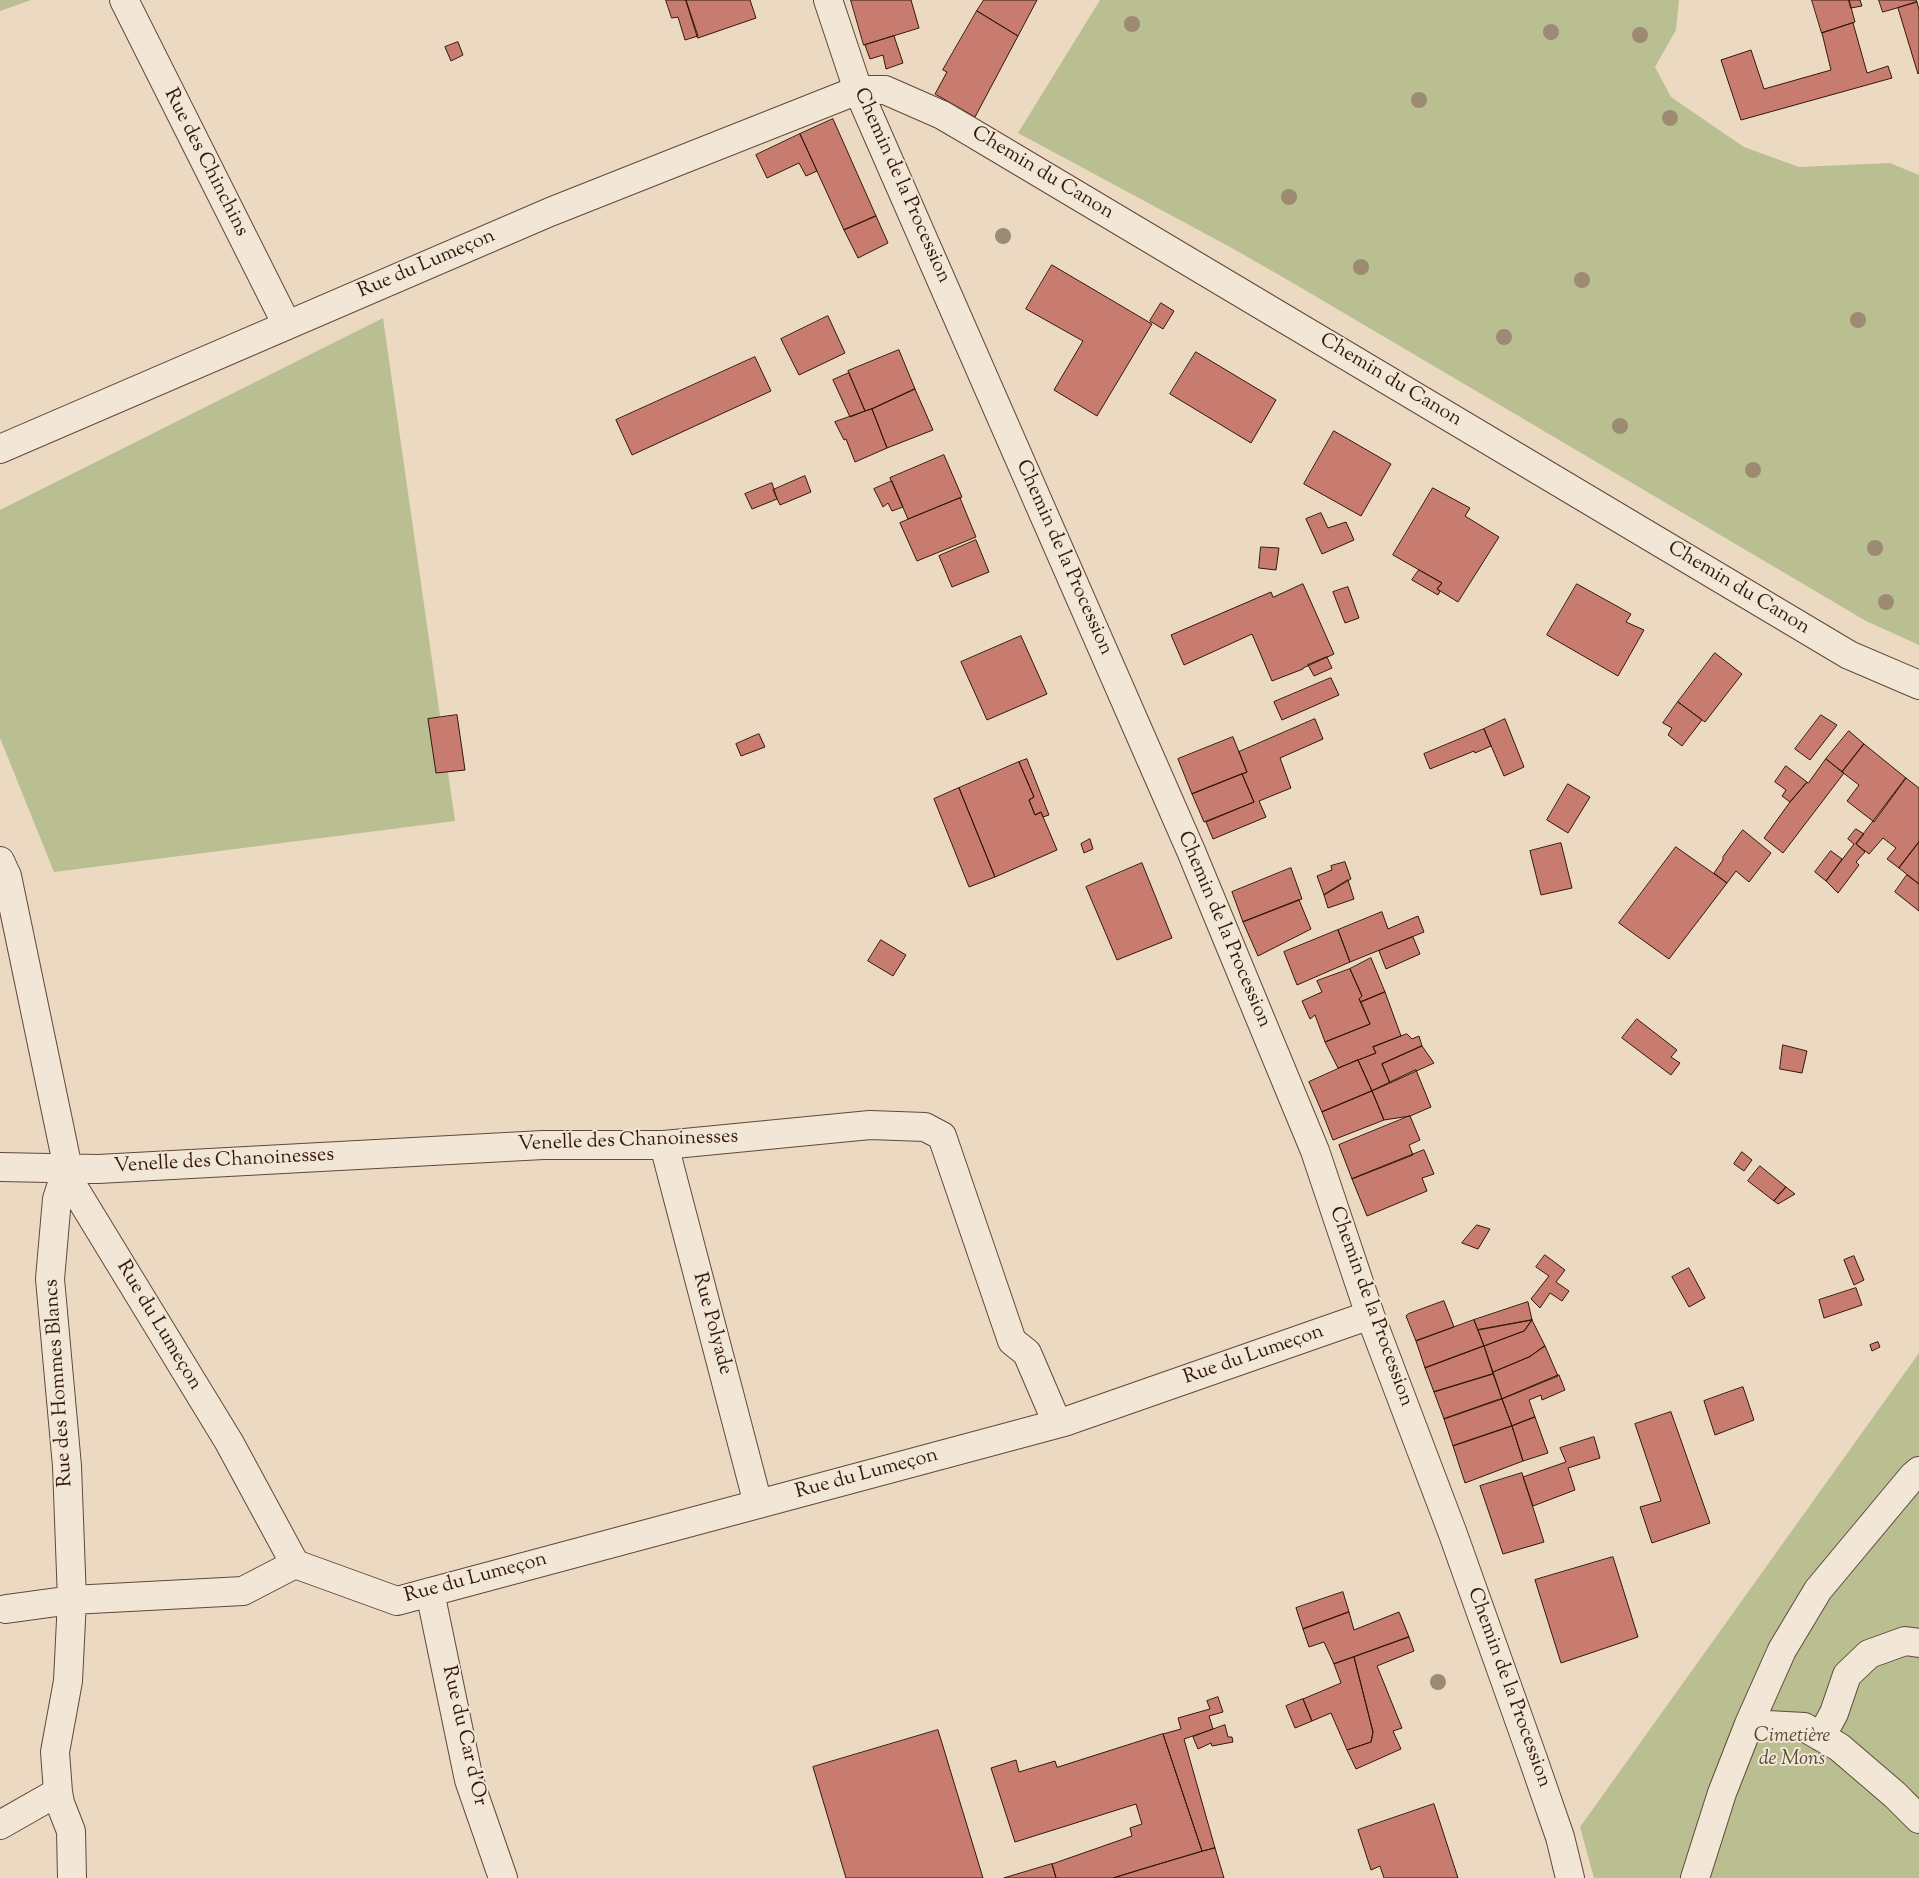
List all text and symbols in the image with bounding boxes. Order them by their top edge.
street label: Rue des Chinchins [157,85,253,241]
street label: Chemin de la Procession [847,85,955,287]
street label: Chemin du Canon [967,122,1117,226]
street label: Rue du Lumeçon [355,225,499,305]
street label: Chemin du Canon [1315,329,1465,433]
street label: Chemin de la Procession [1009,457,1117,659]
street label: Chemin du Canon [1663,537,1813,641]
street label: Chemin de la Procession [1171,828,1275,1032]
street label: Venelle des Chanoinesses [517,1126,739,1158]
street label: Venelle des Chanoinesses [113,1144,335,1180]
street label: Chemin de la Procession [1323,1204,1417,1410]
street label: Rue du Lumeçon [110,1257,206,1395]
street label: Rue Polyade [686,1270,736,1378]
street label: Rue des Hommes Blancs [41,1278,79,1488]
street label: Rue du Lumeçon [1181,1321,1327,1391]
street label: Rue du Lumeçon [793,1444,941,1506]
street label: Rue du Lumeçon [402,1548,550,1610]
street label: Chemin de la Procession [1461,1585,1555,1791]
street label: Rue du Car d'Or [435,1664,491,1808]
park label: Cimetière de Mons [1754,1726,1830,1773]

